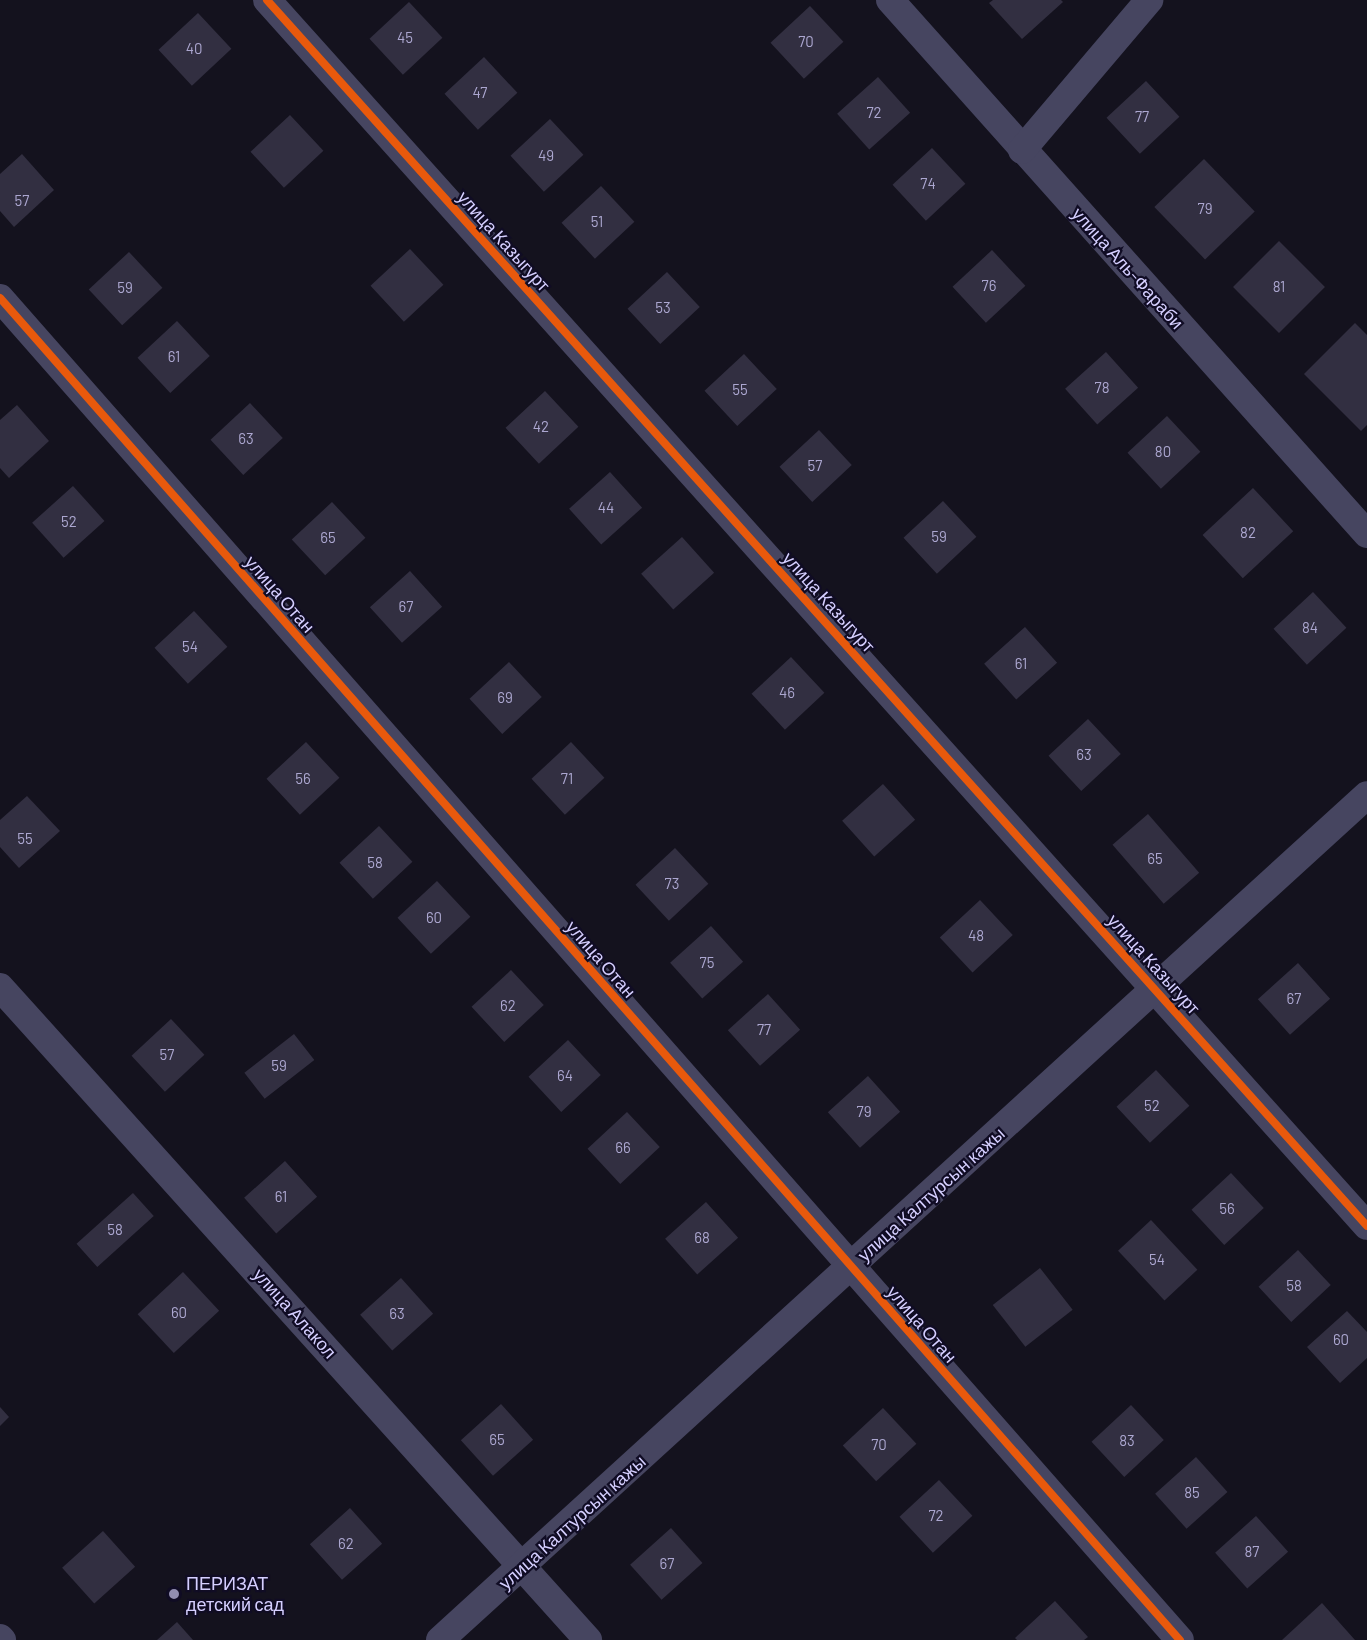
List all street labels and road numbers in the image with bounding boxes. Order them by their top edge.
street label: улица Казыгурт [453,186,555,296]
street label: улица Аль-Фараби [1068,203,1188,333]
street label: улица Казыгурт [778,547,880,657]
street label: улица Отан [241,551,319,637]
street label: улица Казыгурт [1103,909,1205,1019]
street label: улица Отан [562,916,640,1002]
street label: улица Калтурсын кажы [853,1122,1009,1266]
street label: улица Алакол [249,1263,341,1363]
street label: улица Отан [883,1281,961,1367]
street label: улица Калтурсын кажы [494,1450,650,1594]

